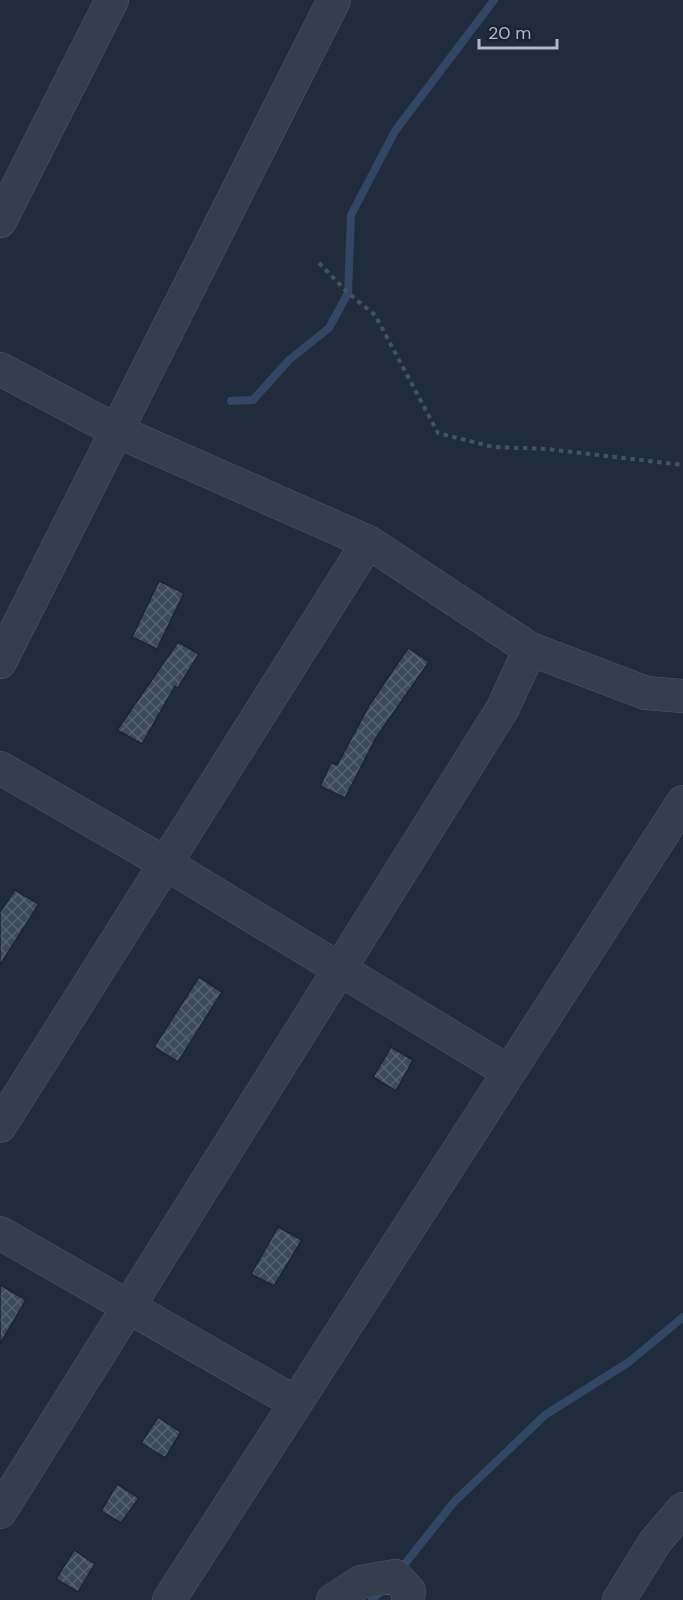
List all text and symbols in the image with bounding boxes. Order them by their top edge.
scale bar [479,12,557,50]
text: 20 m [488,21,531,45]

